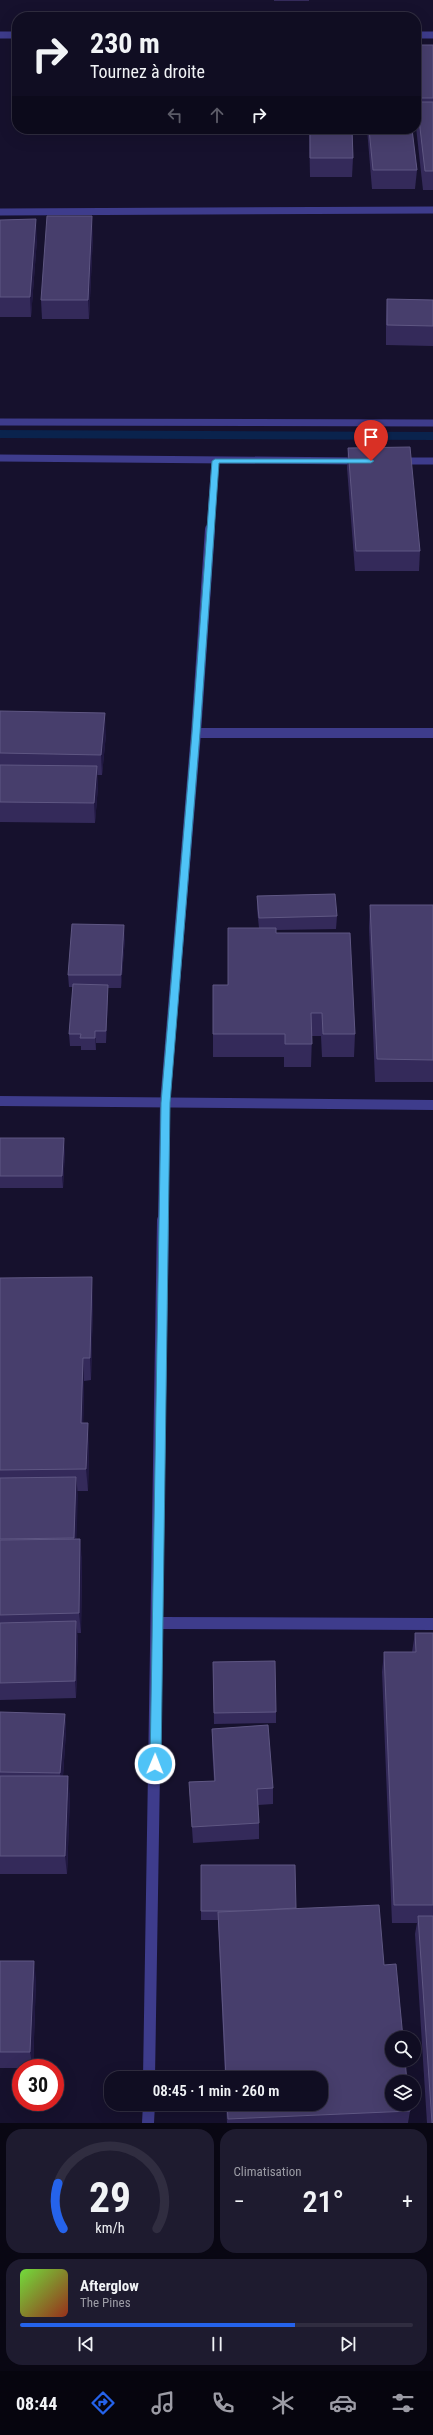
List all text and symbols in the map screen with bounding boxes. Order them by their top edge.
text: 230 m [90,27,160,60]
icon: right [24,28,76,80]
text: Tournez à droite [90,61,205,82]
icon: left [164,104,186,126]
icon: ahead [206,104,228,126]
icon: right [248,104,270,126]
pin [354,420,388,461]
icon: arrive [360,426,382,448]
position arrow [134,1743,176,1785]
map controls [385,2031,421,2111]
button: search [385,2031,421,2067]
speed limit sign: 30 [12,2059,64,2111]
button: layers [385,2075,421,2111]
text: 08:45 · 1 min · 260 m [153,2082,279,2100]
text: Climatisation [234,2164,302,2179]
text: 29 [89,2173,131,2222]
text: 21° [302,2184,344,2219]
text: − [234,2189,245,2214]
text: + [402,2189,413,2214]
text: km/h [95,2220,124,2236]
text: Afterglow [80,2277,139,2295]
text: The Pines [80,2295,131,2310]
icon: previous [75,2333,97,2355]
icon: pause [206,2333,228,2355]
icon: next [337,2333,359,2355]
icon: directions [89,2389,117,2417]
icon: music [149,2389,177,2417]
icon: phone [209,2389,237,2417]
icon: climate [269,2389,297,2417]
icon: car [329,2389,357,2417]
icon: filters [389,2389,417,2417]
text: 08:44 [16,2393,57,2414]

